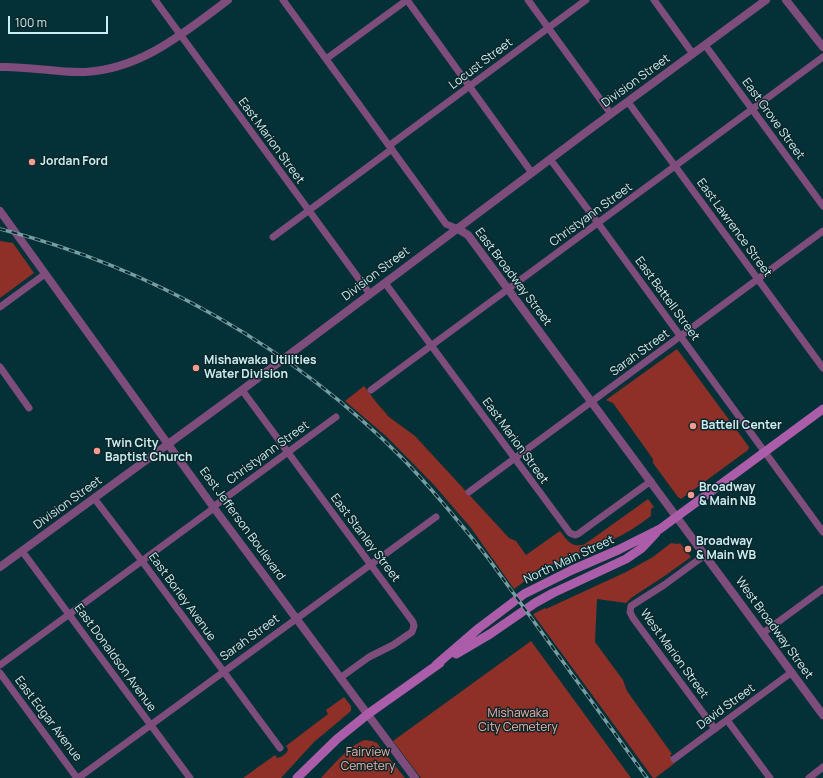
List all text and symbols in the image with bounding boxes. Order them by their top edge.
scale bar [10,8,110,34]
text: 100 m [15,14,47,31]
street label: Locust Street [446,35,516,93]
street label: Division Street [599,51,673,111]
street label: East Grove Street [739,76,807,162]
street label: East Marion Street [235,95,307,187]
place label: Jordan Ford [40,155,108,169]
marker: Jordan Ford [27,157,37,167]
street label: East Lawrence Street [693,176,775,280]
street label: Christyann Street [547,180,635,250]
street label: East Broadway Street [472,225,554,329]
street label: Division Street [339,244,413,304]
street label: East Battell Street [632,254,702,344]
street label: Sarah Street [608,327,672,379]
place label: Mishawaka Utilities Water Division [204,354,316,382]
marker: Mishawaka Utilities Water Division [191,363,201,373]
street label: East Marion Street [479,395,551,487]
street label: Christyann Street [224,418,312,488]
place label: Battell Center [701,419,782,433]
marker: Battell Center [688,421,698,431]
place label: Twin City Baptist Church [105,437,192,465]
marker: Twin City Baptist Church [92,446,102,456]
street label: East Jefferson Boulevard [196,465,288,583]
street label: Division Street [31,473,105,533]
place label: Broadway & Main NB [699,481,756,509]
marker: Broadway & Main NB [686,490,696,500]
street label: East Stanley Street [327,491,403,585]
street label: North Main Street [521,533,617,587]
place label: Broadway & Main WB [696,535,756,563]
marker: Broadway & Main WB [683,544,693,554]
street label: East Borley Avenue [145,550,219,644]
street label: West Broadway Street [732,574,816,682]
street label: East Donaldson Avenue [71,601,159,715]
street label: West Marion Street [637,607,711,701]
street label: Sarah Street [218,612,282,664]
street label: East Edgar Avenue [11,674,85,764]
street label: David Street [694,681,758,733]
park label: Mishawaka City Cemetery [478,707,558,735]
park label: Fairview Cemetery [341,746,395,774]

